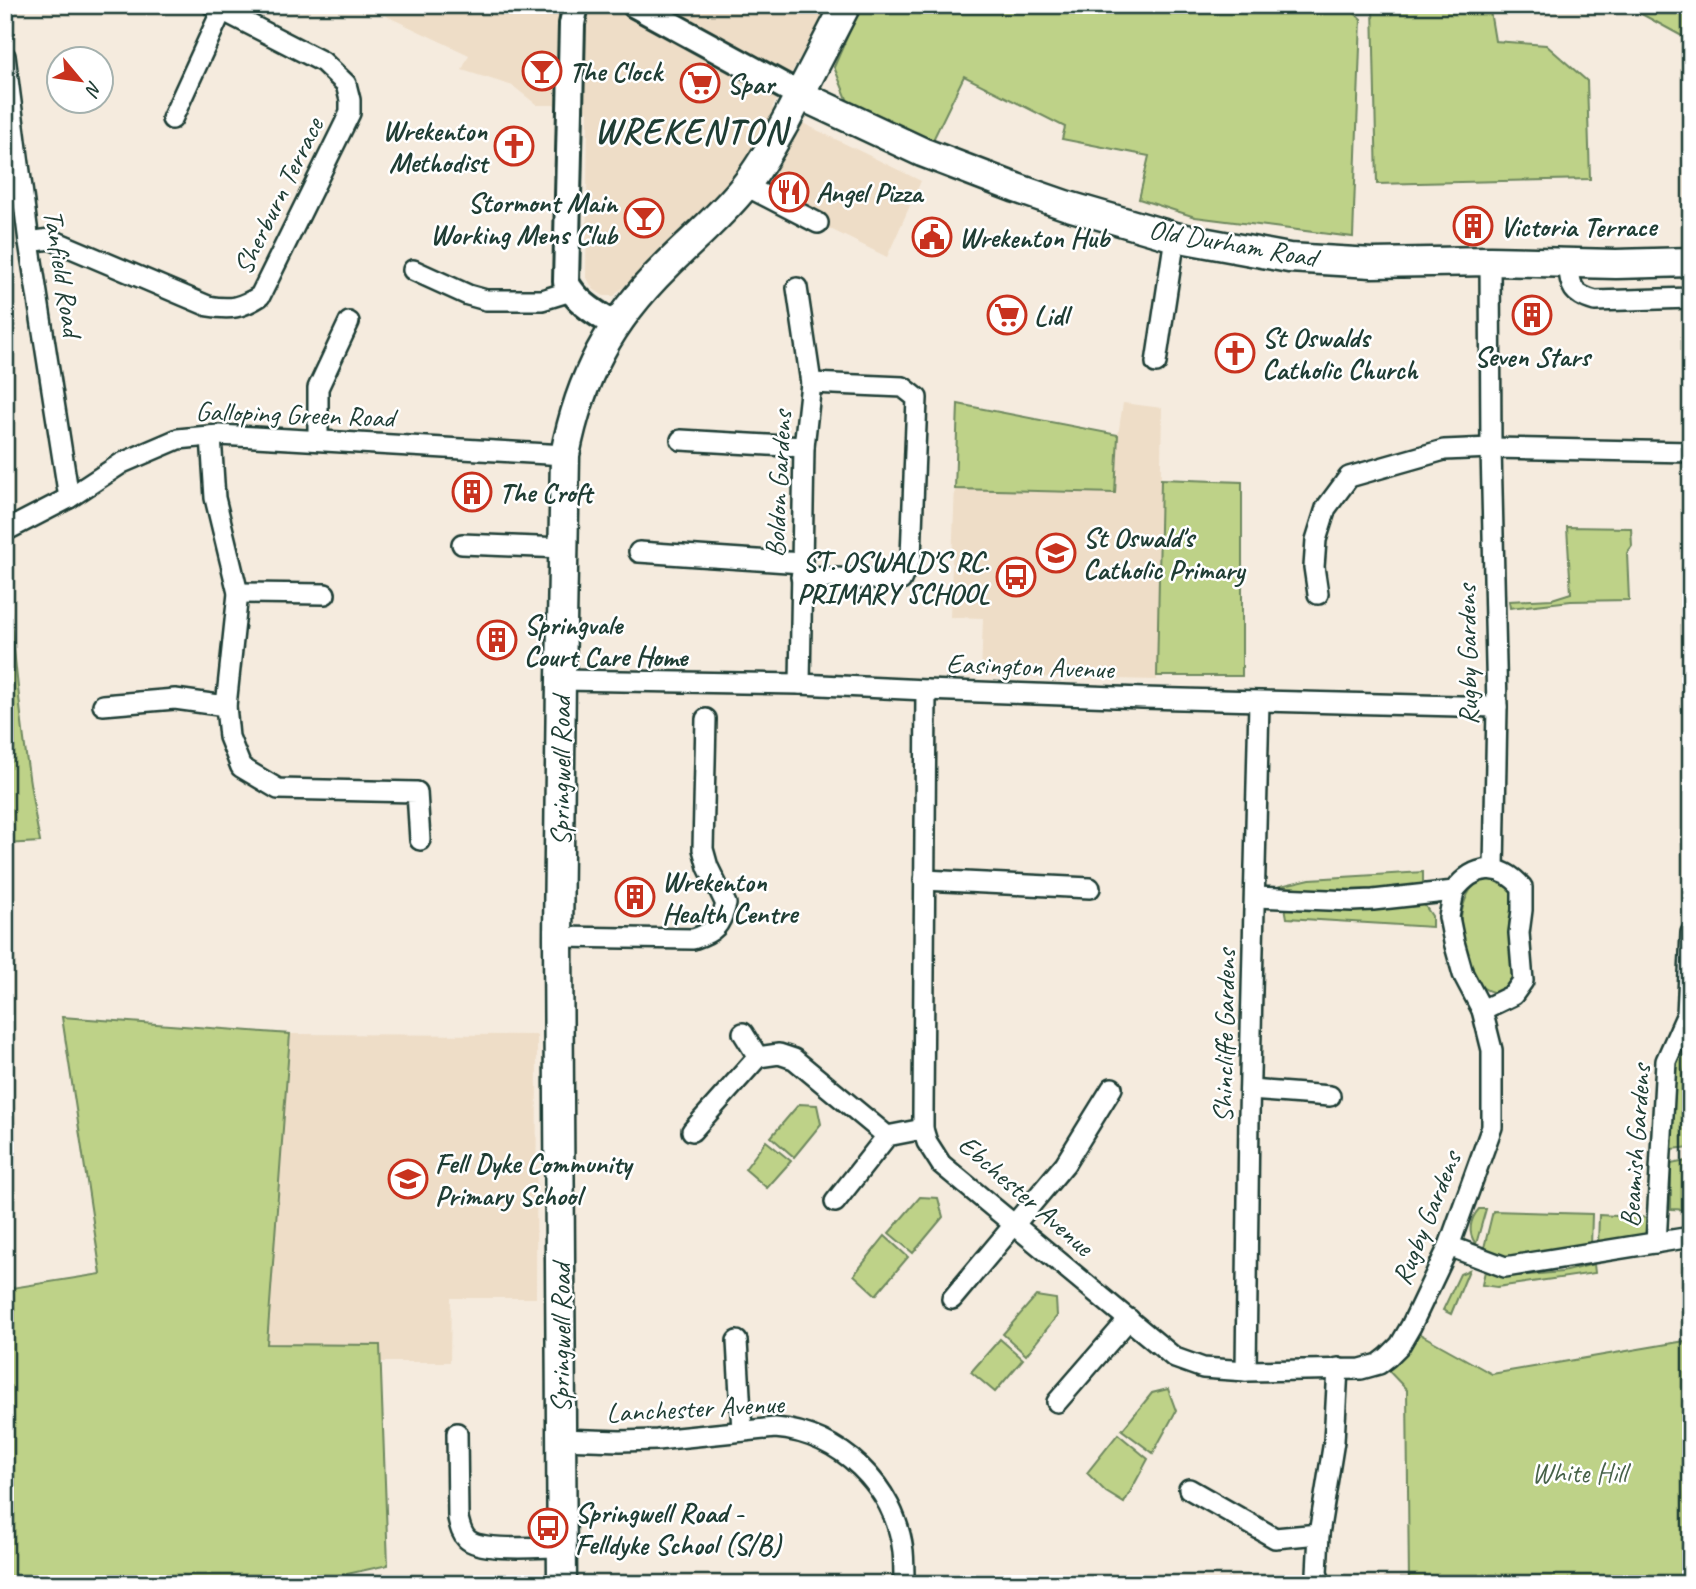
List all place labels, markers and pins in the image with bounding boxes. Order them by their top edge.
bar icon: The Clock [521,50,563,92]
place label: The Clock [569,54,664,89]
supermarket icon: Spar [679,62,721,104]
place label: Spar [727,66,777,101]
place label: Wrekenton Methodist [382,113,491,180]
church icon: Wrekenton Methodist [493,125,535,167]
restaurant icon: Angel Pizza [768,171,810,213]
place label: Angel Pizza [816,175,924,210]
place label: Stormont Main Working Mens Club [430,185,619,252]
bar icon: Stormont Main Working Mens Club [623,197,665,239]
building icon: Victoria Terrace [1452,205,1494,247]
place label: Victoria Terrace [1500,209,1659,244]
public building icon: Wrekenton Hub [911,216,953,258]
place label: Wrekenton Hub [959,220,1112,255]
supermarket icon: Lidl [986,294,1028,336]
building icon: Seven Stars [1511,294,1553,336]
place label: Lidl [1034,298,1073,333]
place label: St Oswalds Catholic Church [1262,320,1419,387]
church icon: St Oswalds Catholic Church [1214,332,1256,374]
place label: Seven Stars [1474,339,1593,374]
building icon: The Croft [451,471,493,513]
place label: The Croft [499,475,595,510]
place label: St Oswald's Catholic Primary [1083,520,1247,588]
school or university icon: St Oswald's Catholic Primary [1035,532,1077,574]
place label: ST. OSWALD'S RC. PRIMARY SCHOOL [797,544,990,611]
bus stop icon: ST. OSWALD'S RC. PRIMARY SCHOOL [995,556,1037,598]
place label: Springvale Court Care Home [524,607,690,674]
building icon: Springvale Court Care Home [476,619,518,661]
place label: Wrekenton Health Centre [662,864,800,931]
building icon: Wrekenton Health Centre [614,876,656,918]
place label: Fell Dyke Community Primary School [435,1146,635,1213]
school or university icon: Fell Dyke Community Primary School [387,1158,429,1200]
place label: Springwell Road - Felldyke School (S/B) [575,1495,782,1562]
bus stop icon: Springwell Road - Felldyke School (S/B) [527,1507,569,1549]

